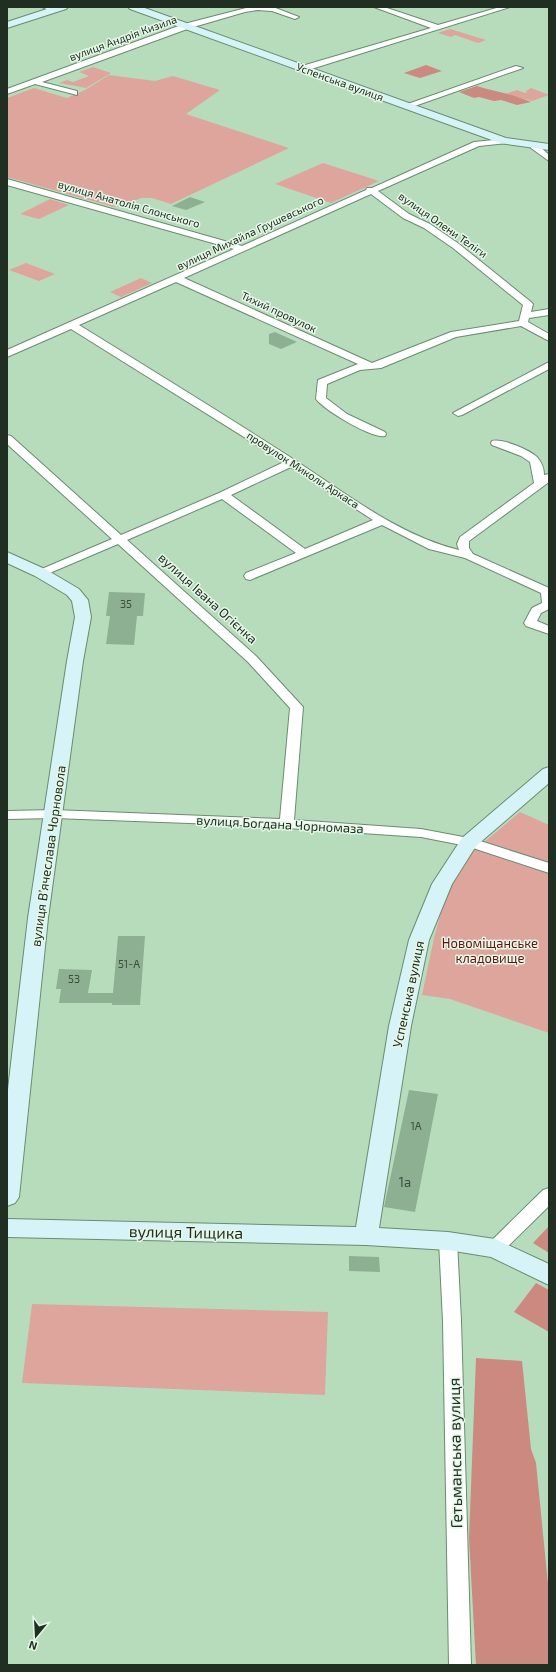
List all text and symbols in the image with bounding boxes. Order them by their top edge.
street label: вулиця Андрія Кизила [67,12,179,64]
street label: Успенська вулиця [294,60,386,104]
street label: вулиця Анатолія Слонського [56,177,202,231]
street label: вулиця Олени Теліги [396,189,490,261]
street label: вулиця Михайла Грушевського [174,193,326,273]
street label: Тихий провулок [239,288,319,336]
street label: провулок Миколи Аркаса [244,428,362,512]
street label: вулиця Івана Огієнка [155,549,261,647]
house number: 35 [120,597,132,610]
street label: вулиця В’ячеслава Чорновола [27,764,69,948]
street label: вулиця Богдана Чорномаза [196,812,364,836]
park label: Новоміщанське кладовище [442,935,538,966]
street label: Успенська вулиця [389,939,427,1049]
house number: 51-А [118,957,140,970]
house number: 53 [68,972,80,985]
house number: 1А [410,1119,422,1132]
house number: 1а [399,1174,411,1190]
street label: вулиця Тищика [129,1221,243,1243]
street label: Гетьманська вулиця [444,1377,466,1529]
north arrow [16,1616,56,1656]
text: N [27,1639,39,1653]

